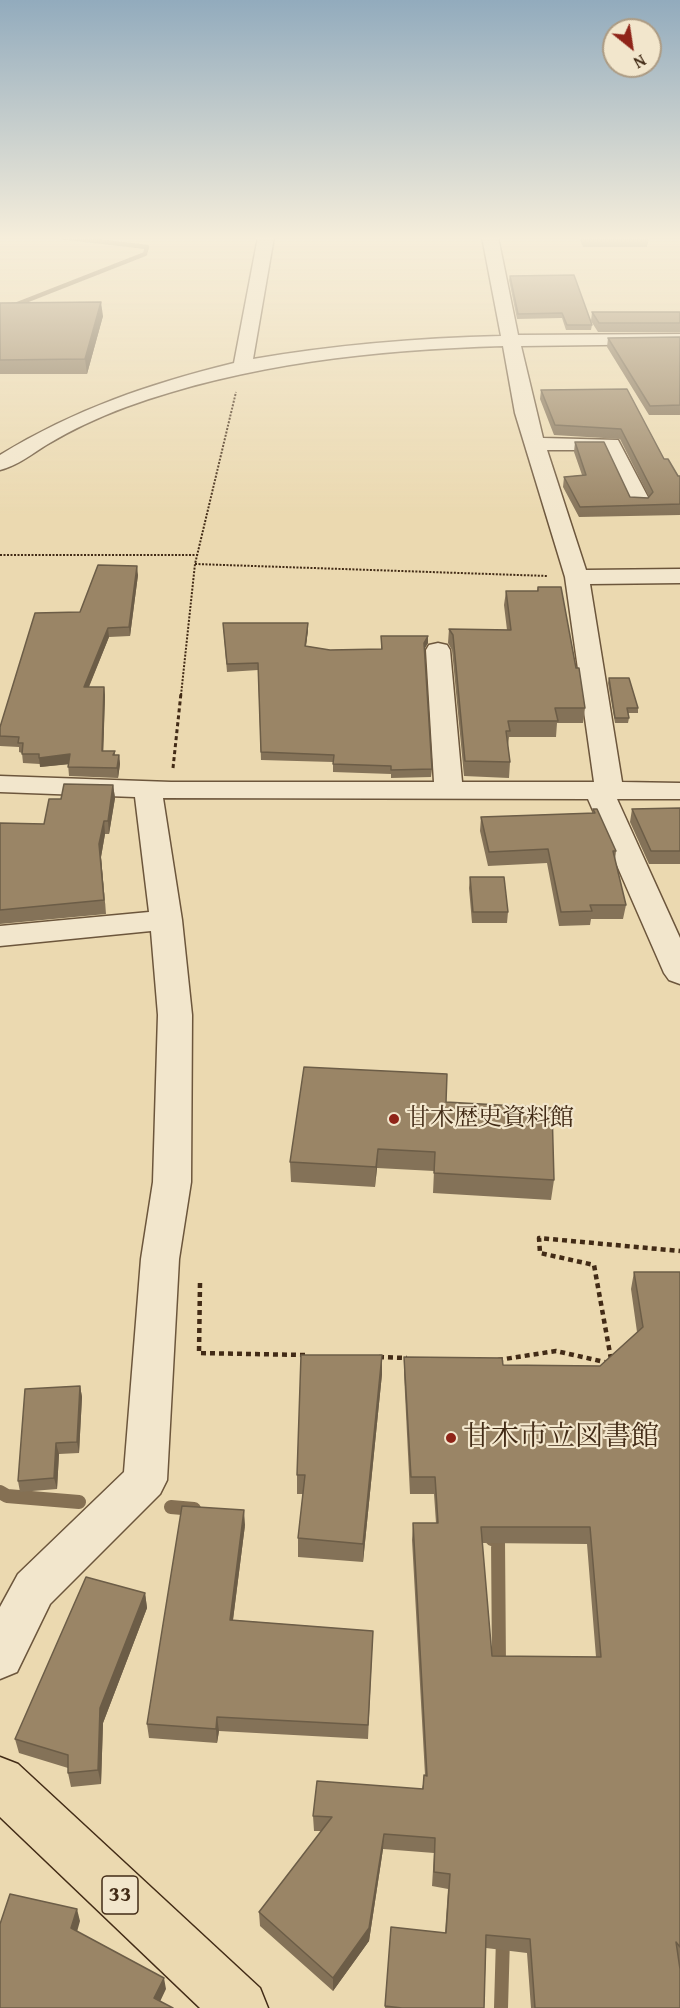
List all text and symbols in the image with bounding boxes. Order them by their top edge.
north arrow [602,18,662,78]
text: N [629,49,651,75]
place label: 甘木歴史資料館 [406,1105,574,1133]
marker: 甘木歴史資料館 [387,1112,401,1126]
place label: 甘木市立図書館 [463,1421,659,1455]
marker: 甘木市立図書館 [444,1431,458,1445]
road number: 33 [102,1876,138,1914]

